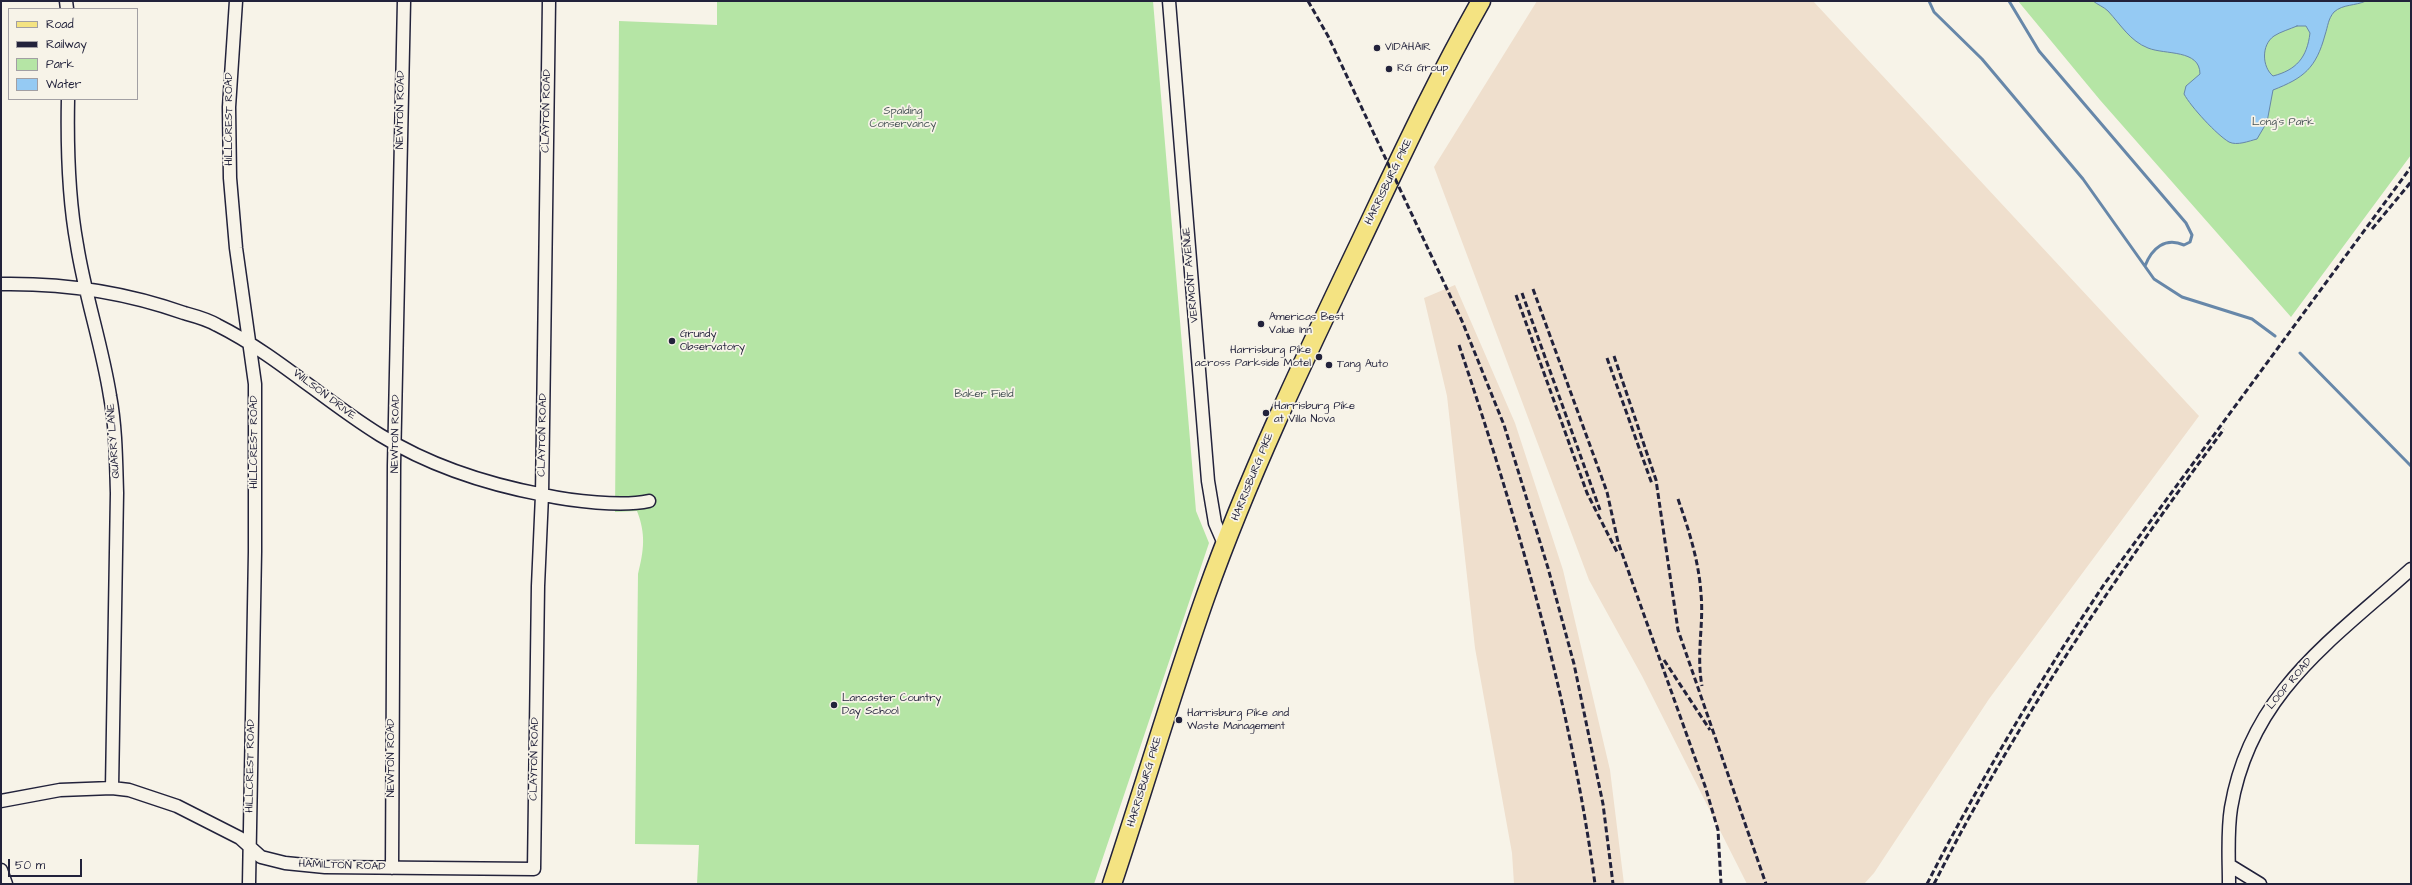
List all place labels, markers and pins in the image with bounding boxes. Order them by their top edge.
place label: VIDAHAIR [1385,41,1431,55]
marker: VIDAHAIR [1372,43,1382,53]
place label: RG Group [1397,62,1448,76]
marker: RG Group [1384,64,1394,74]
place label: Americas Best Value Inn [1269,311,1345,337]
marker: Americas Best Value Inn [1256,319,1266,329]
place label: Grundy Observatory [680,328,745,354]
marker: Grundy Observatory [667,336,677,346]
place label: Harrisburg Pike across Parkside Motel [1195,344,1311,370]
marker: Harrisburg Pike across Parkside Motel [1314,352,1324,362]
place label: Tang Auto [1337,358,1388,372]
marker: Tang Auto [1324,360,1334,370]
place label: Harrisburg Pike at Villa Nova [1274,400,1355,426]
marker: Harrisburg Pike at Villa Nova [1261,408,1271,418]
place label: Lancaster Country Day School [842,692,941,718]
marker: Lancaster Country Day School [829,700,839,710]
place label: Harrisburg Pike and Waste Management [1187,707,1289,733]
marker: Harrisburg Pike and Waste Management [1174,715,1184,725]

